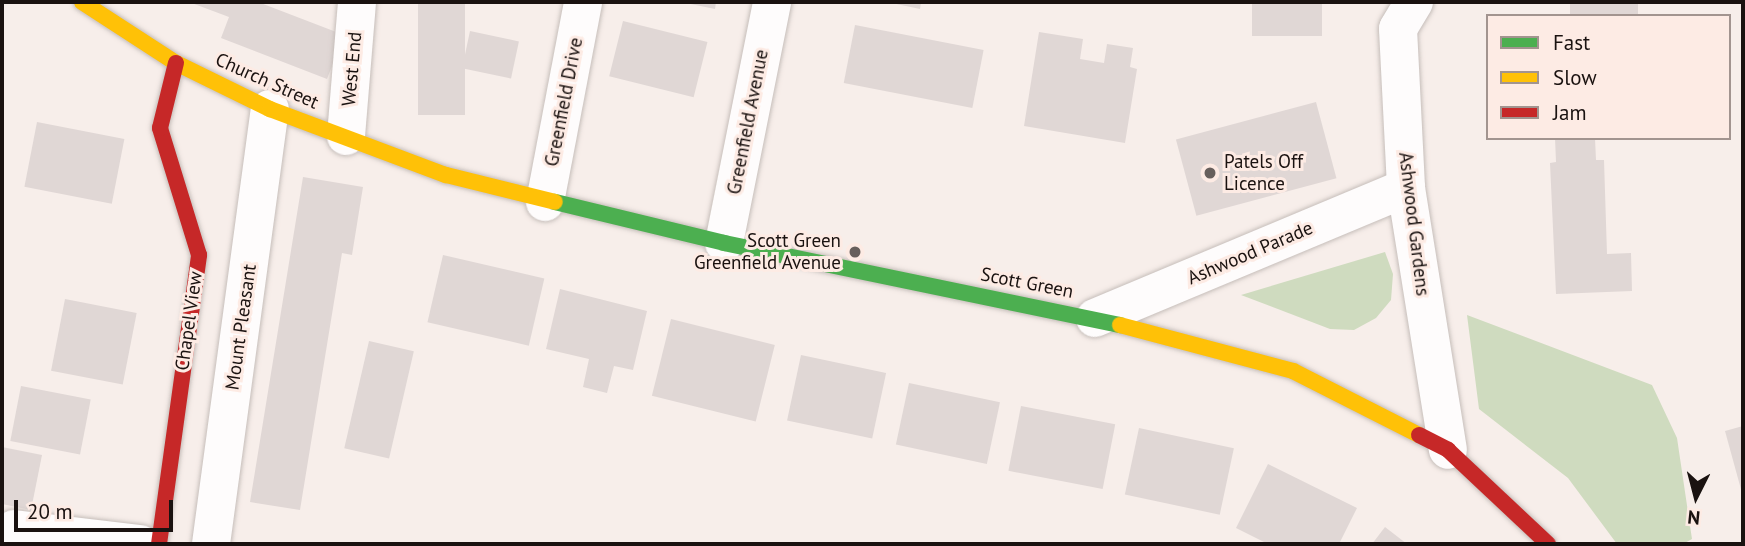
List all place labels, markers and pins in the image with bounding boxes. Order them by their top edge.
place label: Patels Off Licence [1224,151,1303,195]
marker: Patels Off Licence [1202,165,1218,181]
place label: Scott Green Greenfield Avenue [693,230,841,274]
marker: Scott Green Greenfield Avenue [847,244,863,260]

